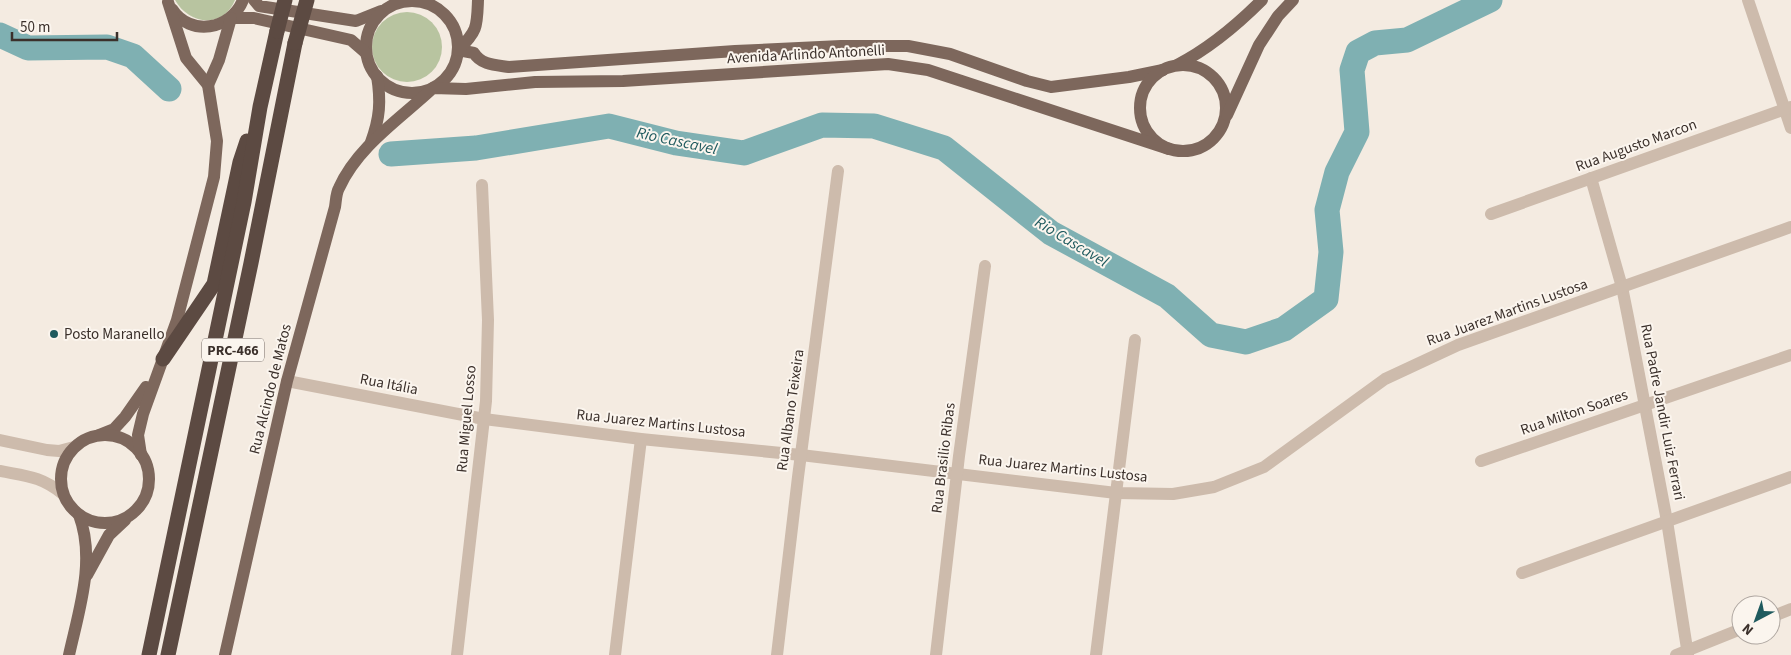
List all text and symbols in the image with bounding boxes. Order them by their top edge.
scale bar [12,10,118,42]
text: 50 m [20,17,50,38]
street label: Avenida Arlindo Antonelli [727,40,885,69]
street label: Rua Augusto Marcon [1573,114,1700,177]
water label: Rio Cascavel [634,122,719,160]
water label: Rio Cascavel [1031,211,1112,272]
street label: Rua Juarez Martins Lustosa [1424,274,1591,351]
street label: Rua Alcindo de Matos [244,322,297,457]
street label: Rua Padre Jandir Luiz Ferrari [1635,322,1690,502]
place label: Posto Maranello [64,324,165,345]
marker: Posto Maranello [48,328,60,340]
road number: PRC-466 [202,338,264,362]
street label: Rua Albano Teixeira [772,348,809,472]
street label: Rua Miguel Losso [451,364,482,474]
street label: Rua Itália [358,369,420,400]
street label: Rua Milton Soares [1518,384,1631,441]
street label: Rua Brasilio Ribas [926,402,961,515]
street label: Rua Juarez Martins Lustosa [575,404,747,443]
street label: Rua Juarez Martins Lustosa [977,449,1149,488]
north arrow [1731,595,1781,645]
text: N [1738,618,1758,640]

